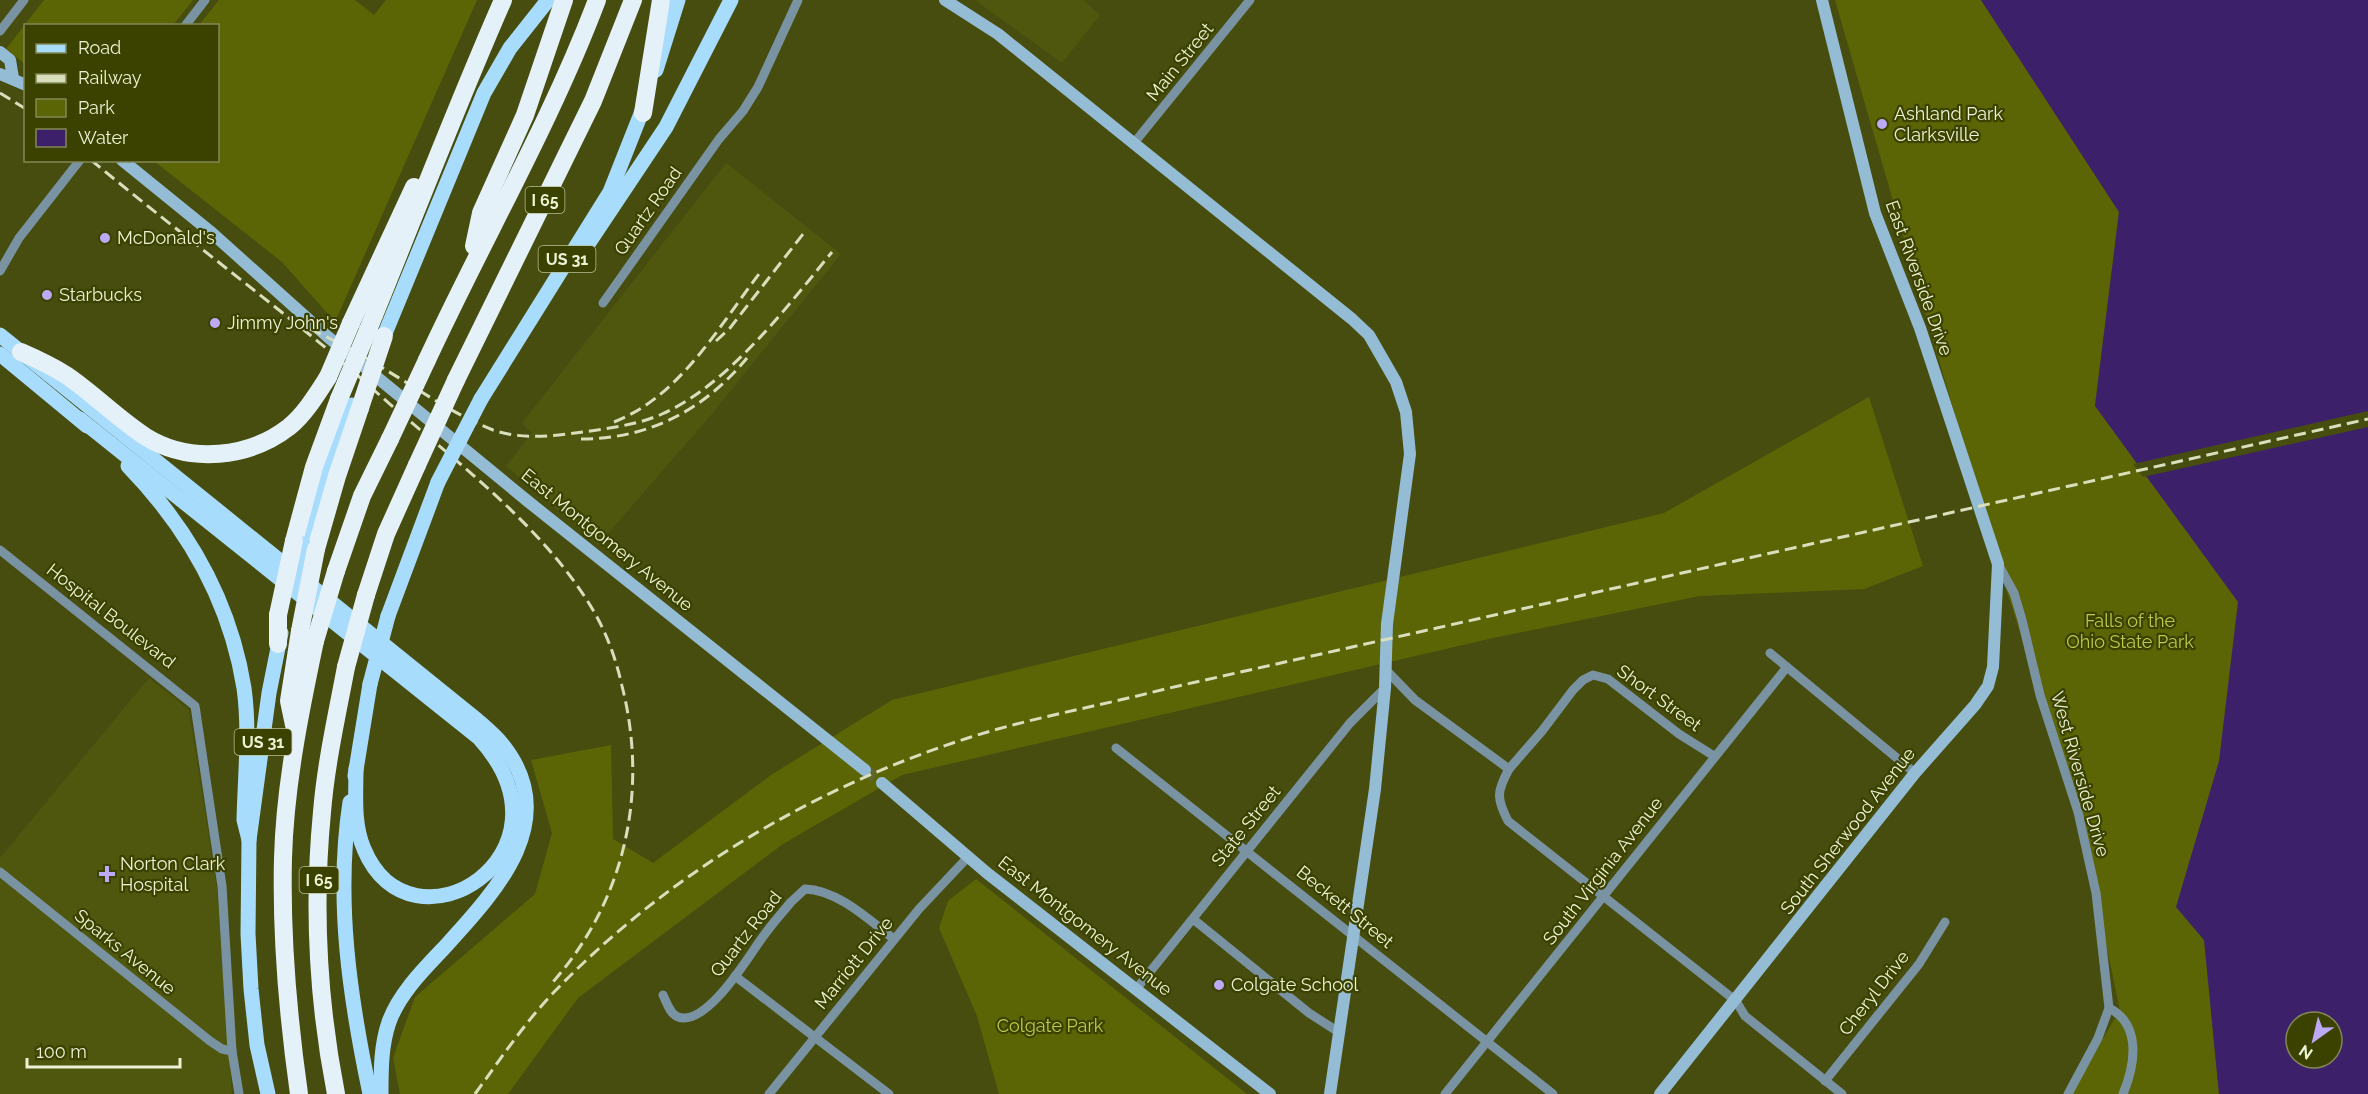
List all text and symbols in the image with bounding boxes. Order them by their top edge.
street label: Main Street [1142,18,1217,105]
legend [24,24,219,162]
text: Road [78,37,121,58]
text: Railway [78,67,142,88]
text: Park [78,97,115,118]
place label: Ashland Park Clarksville [1894,103,2003,145]
marker: Ashland Park Clarksville [1875,117,1889,131]
text: Water [78,127,129,148]
street label: Quartz Road [609,163,686,259]
road number: I 65 [526,187,564,213]
street label: East Riverside Drive [1882,197,1957,359]
place label: McDonald's [117,227,215,248]
marker: McDonald's [98,231,112,245]
road number: US 31 [538,246,596,272]
place label: Starbucks [59,284,142,305]
marker: Starbucks [40,288,54,302]
place label: Jimmy John's [227,312,338,333]
marker: Jimmy John's [208,316,222,330]
street label: East Montgomery Avenue [517,464,698,616]
street label: Hospital Boulevard [43,559,180,672]
park label: Falls of the Ohio State Park [2066,610,2194,652]
street label: Short Street [1613,660,1706,735]
street label: West Riverside Drive [2047,689,2114,859]
road number: US 31 [234,729,292,755]
street label: South Sherwood Avenue [1776,743,1920,918]
street label: State Street [1207,781,1284,870]
street label: South Virginia Avenue [1538,792,1667,949]
street label: East Montgomery Avenue [994,851,1177,1000]
place label: Norton Clark Hospital [120,853,226,895]
street label: Beckett Street [1293,861,1398,952]
marker: Norton Clark Hospital [98,865,116,883]
road number: I 65 [300,867,338,893]
street label: Quartz Road [706,887,786,981]
street label: Sparks Avenue [71,905,180,999]
street label: Marriott Drive [810,912,897,1013]
street label: Cheryl Drive [1834,946,1913,1039]
place label: Colgate School [1231,974,1359,995]
marker: Colgate School [1212,978,1226,992]
north arrow [2284,1010,2344,1070]
park label: Colgate Park [997,1015,1104,1036]
scale bar [27,1031,180,1069]
text: 100 m [36,1041,87,1062]
text: N [2296,1041,2316,1063]

